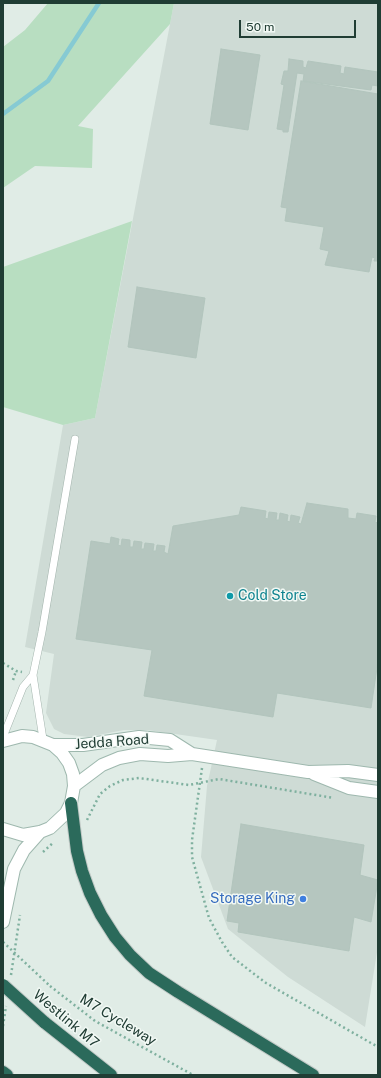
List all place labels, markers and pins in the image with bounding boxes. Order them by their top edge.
place label: Cold Store [238,588,307,604]
marker: Cold Store [225,591,235,601]
place label: Storage King [210,891,295,907]
marker: Storage King [298,894,308,904]

